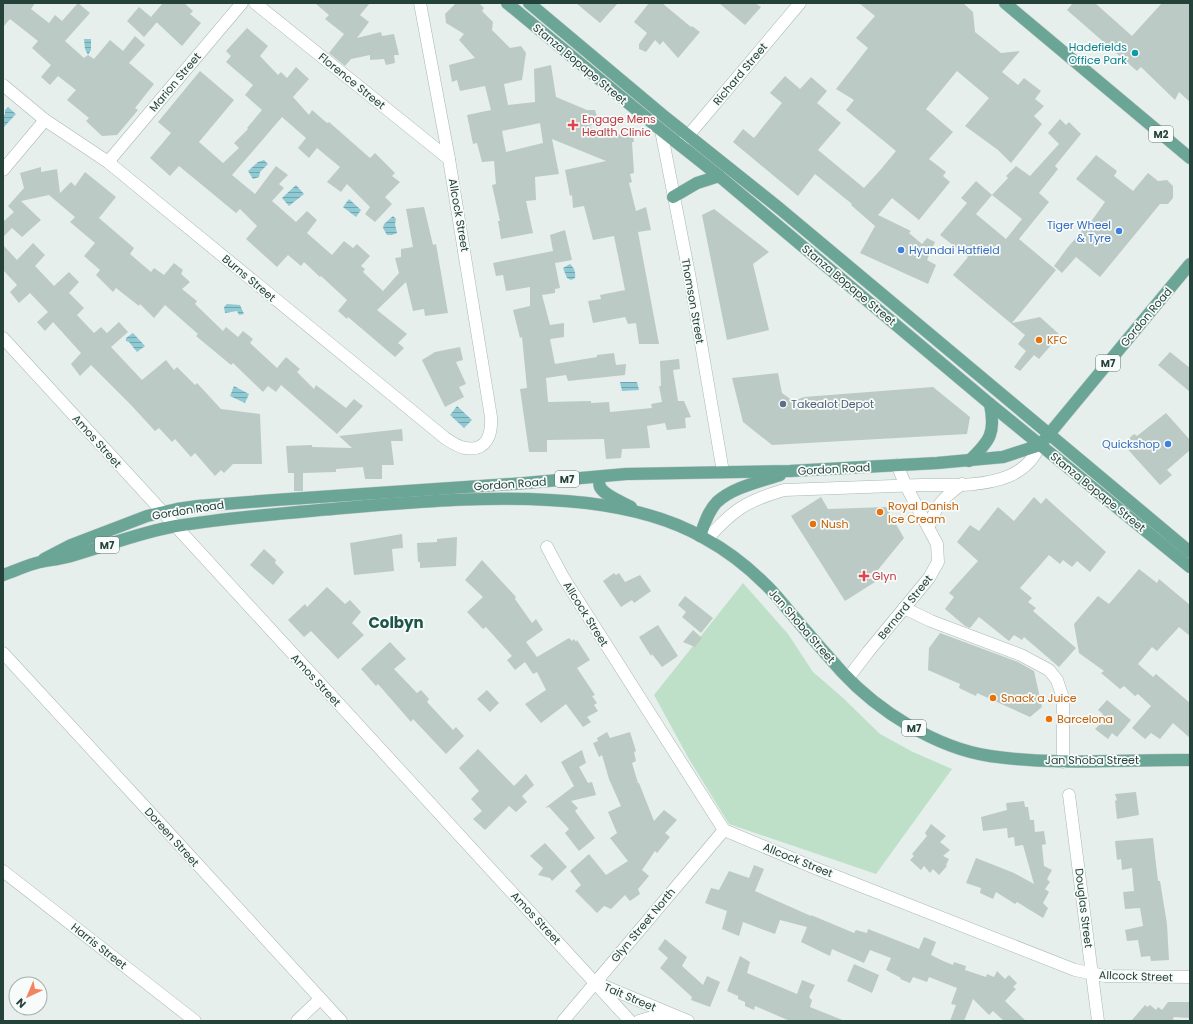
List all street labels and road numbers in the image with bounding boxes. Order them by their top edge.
street label: Stanza Bopape Street [530,20,630,108]
street label: Richard Street [709,39,771,109]
street label: Marion Street [145,49,205,115]
street label: Florence Street [315,49,389,113]
road number: M2 [1149,126,1173,142]
street label: Allcock Street [445,177,473,253]
street label: Stanza Bopape Street [799,241,899,329]
street label: Burns Street [219,251,279,305]
street label: Thomson Street [678,257,708,345]
street label: Gordon Road [1116,284,1176,350]
road number: M7 [1096,355,1120,371]
street label: Amos Street [69,411,125,471]
street label: Stanza Bopape Street [1047,449,1149,535]
street label: Gordon Road [797,459,871,479]
road number: M7 [555,471,579,487]
street label: Gordon Road [473,473,547,495]
street label: Gordon Road [151,496,225,524]
road number: M7 [95,537,119,553]
street label: Bernard Street [874,571,936,643]
street label: Allcock Street [560,578,612,650]
street label: Jan Shoba Street [765,585,839,667]
street label: Amos Street [287,650,345,710]
road number: M7 [902,720,926,736]
street label: Jan Shoba Street [1045,752,1139,768]
street label: Doreen Street [141,804,203,870]
street label: Allcock Street [761,839,835,881]
street label: Douglas Street [1071,867,1097,949]
street label: Glyn Street North [607,884,679,966]
street label: Amos Street [507,888,565,948]
street label: Harris Street [68,919,130,973]
street label: Allcock Street [1099,967,1173,985]
street label: Tait Street [601,979,659,1015]

